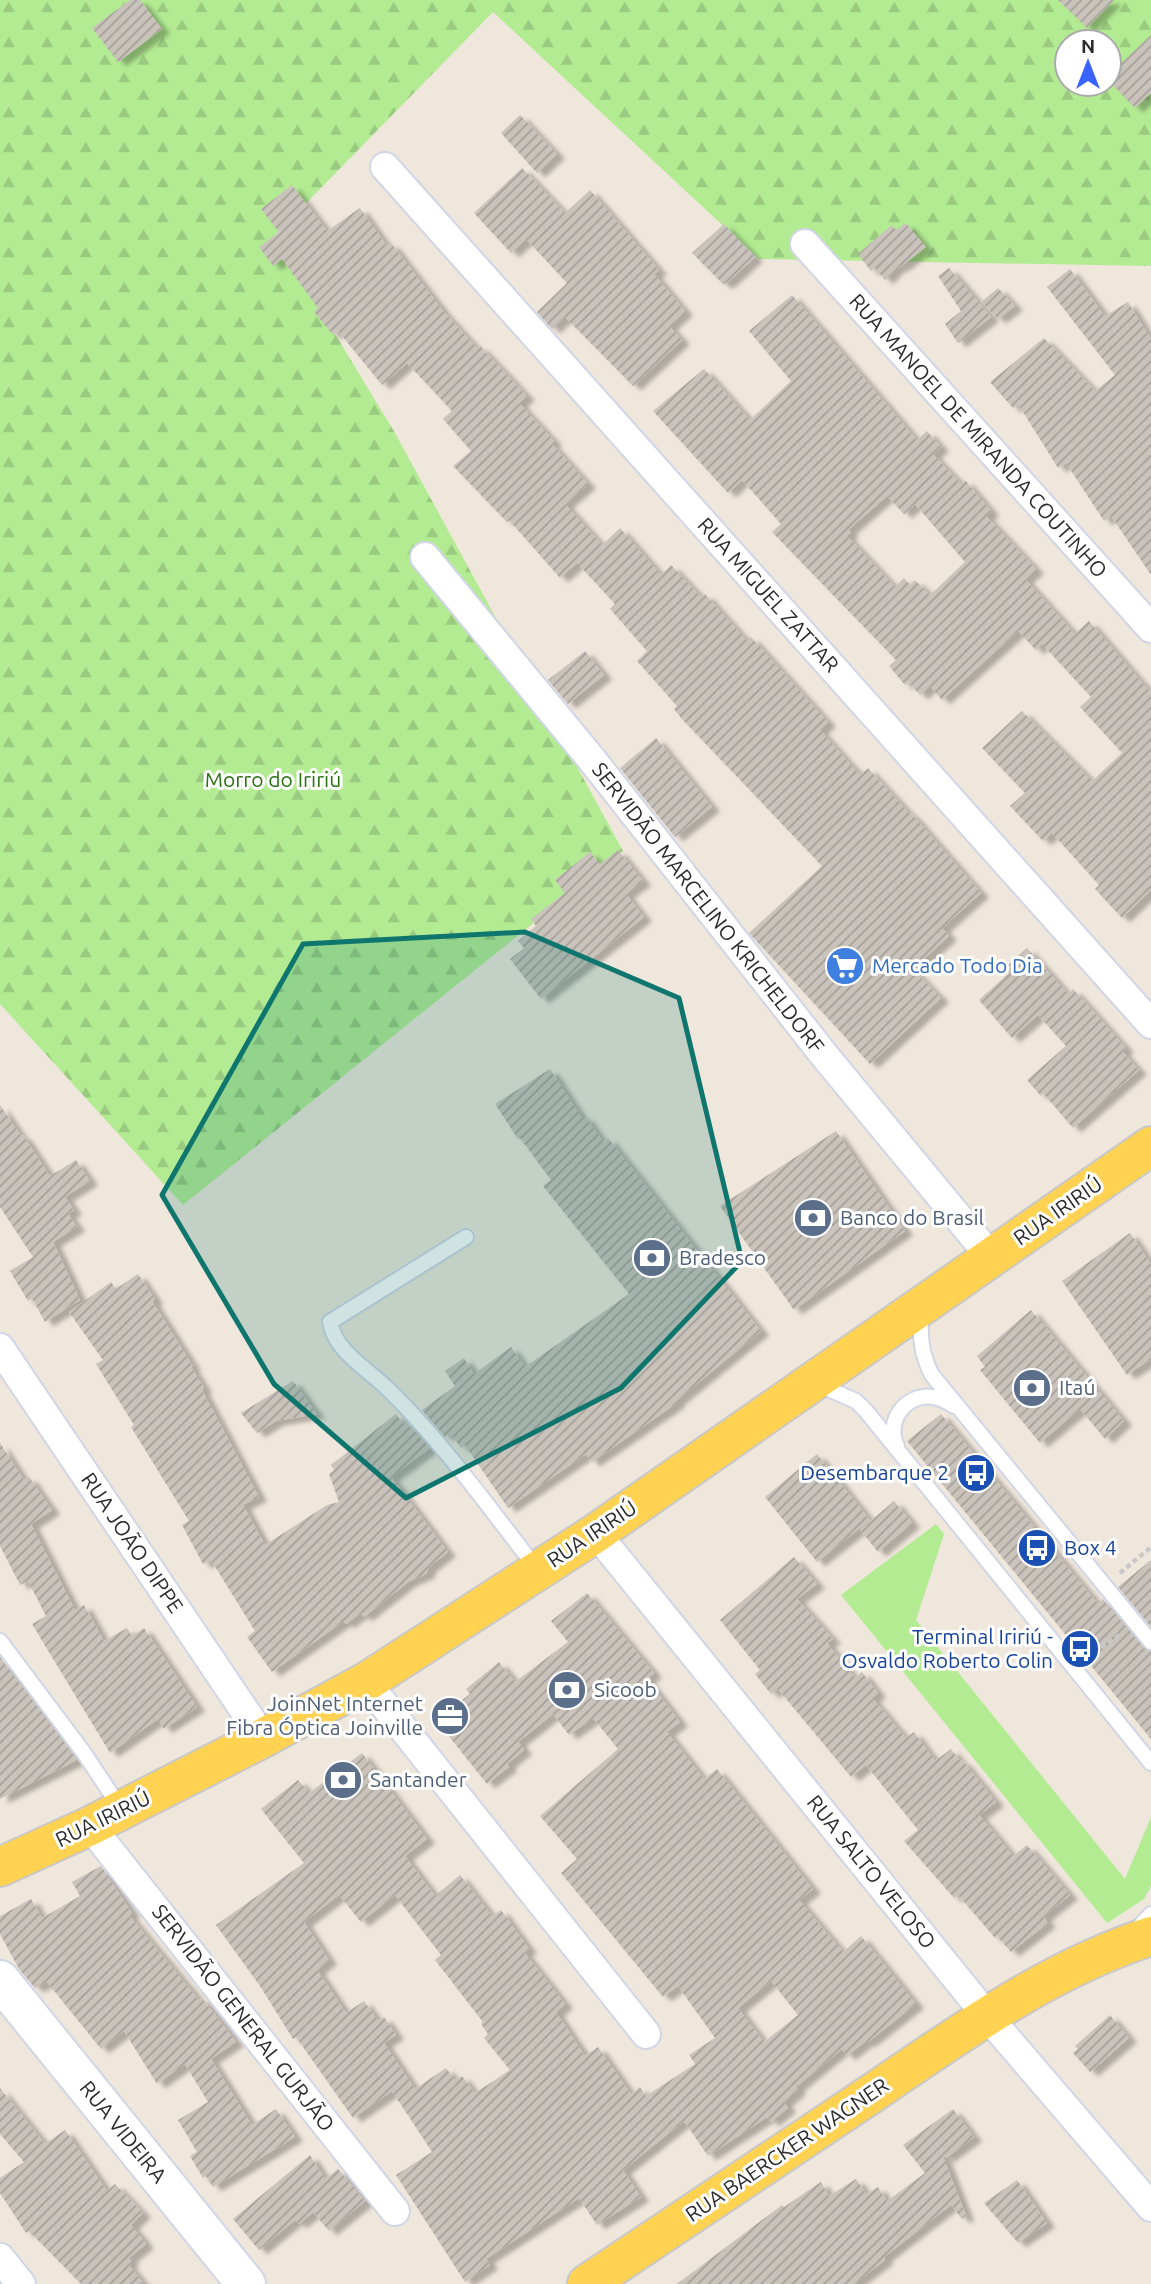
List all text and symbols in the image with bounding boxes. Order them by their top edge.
north arrow [1053,28,1123,98]
text: N [1081,35,1095,57]
street label: RUA MANOEL DE MIRANDA COUTINHO [845,289,1112,582]
street label: RUA MIGUEL ZATTAR [693,512,844,676]
street label: SERVIDÃO MARCELINO KRICHELDORF [588,757,830,1057]
park label: Morro do Iririú [205,767,341,791]
supermarket icon: Mercado Todo Dia [824,945,866,987]
place label: Mercado Todo Dia [872,953,1043,977]
street label: RUA IRIRIÚ [1009,1171,1106,1249]
bank icon: Banco do Brasil [792,1197,834,1239]
place label: Banco do Brasil [840,1205,984,1229]
bank icon: Bradesco [631,1237,673,1279]
place label: Bradesco [679,1245,766,1269]
bank icon: Itaú [1011,1367,1053,1409]
place label: Itaú [1059,1375,1095,1399]
bus stop icon: Desembarque 2 [955,1452,997,1494]
place label: Desembarque 2 [800,1460,949,1484]
street label: RUA JOÃO DIPPE [77,1468,189,1617]
street label: RUA IRIRIÚ [542,1495,641,1572]
bus stop icon: Box 4 [1016,1527,1058,1569]
place label: Box 4 [1064,1535,1117,1559]
place label: Terminal Iririú - Osvaldo Roberto Colin [841,1624,1053,1672]
bus stop icon: Terminal Iririú - Osvaldo Roberto Colin [1059,1628,1101,1670]
bank icon: Sicoob [546,1669,588,1711]
place label: Sicoob [594,1677,657,1701]
place label: JoinNet Internet Fibra Óptica Joinville [226,1691,423,1739]
office icon: JoinNet Internet Fibra Óptica Joinville [429,1695,471,1737]
bank icon: Santander [322,1759,364,1801]
place label: Santander [370,1767,467,1791]
street label: RUA IRIRIÚ [51,1785,154,1851]
street label: RUA SALTO VELOSO [803,1790,941,1953]
street label: SERVIDÃO GENERAL GURJÃO [148,1899,340,2135]
street label: RUA BAERCKER WAGNER [681,2072,892,2226]
street label: RUA VIDEIRA [75,2076,172,2187]

